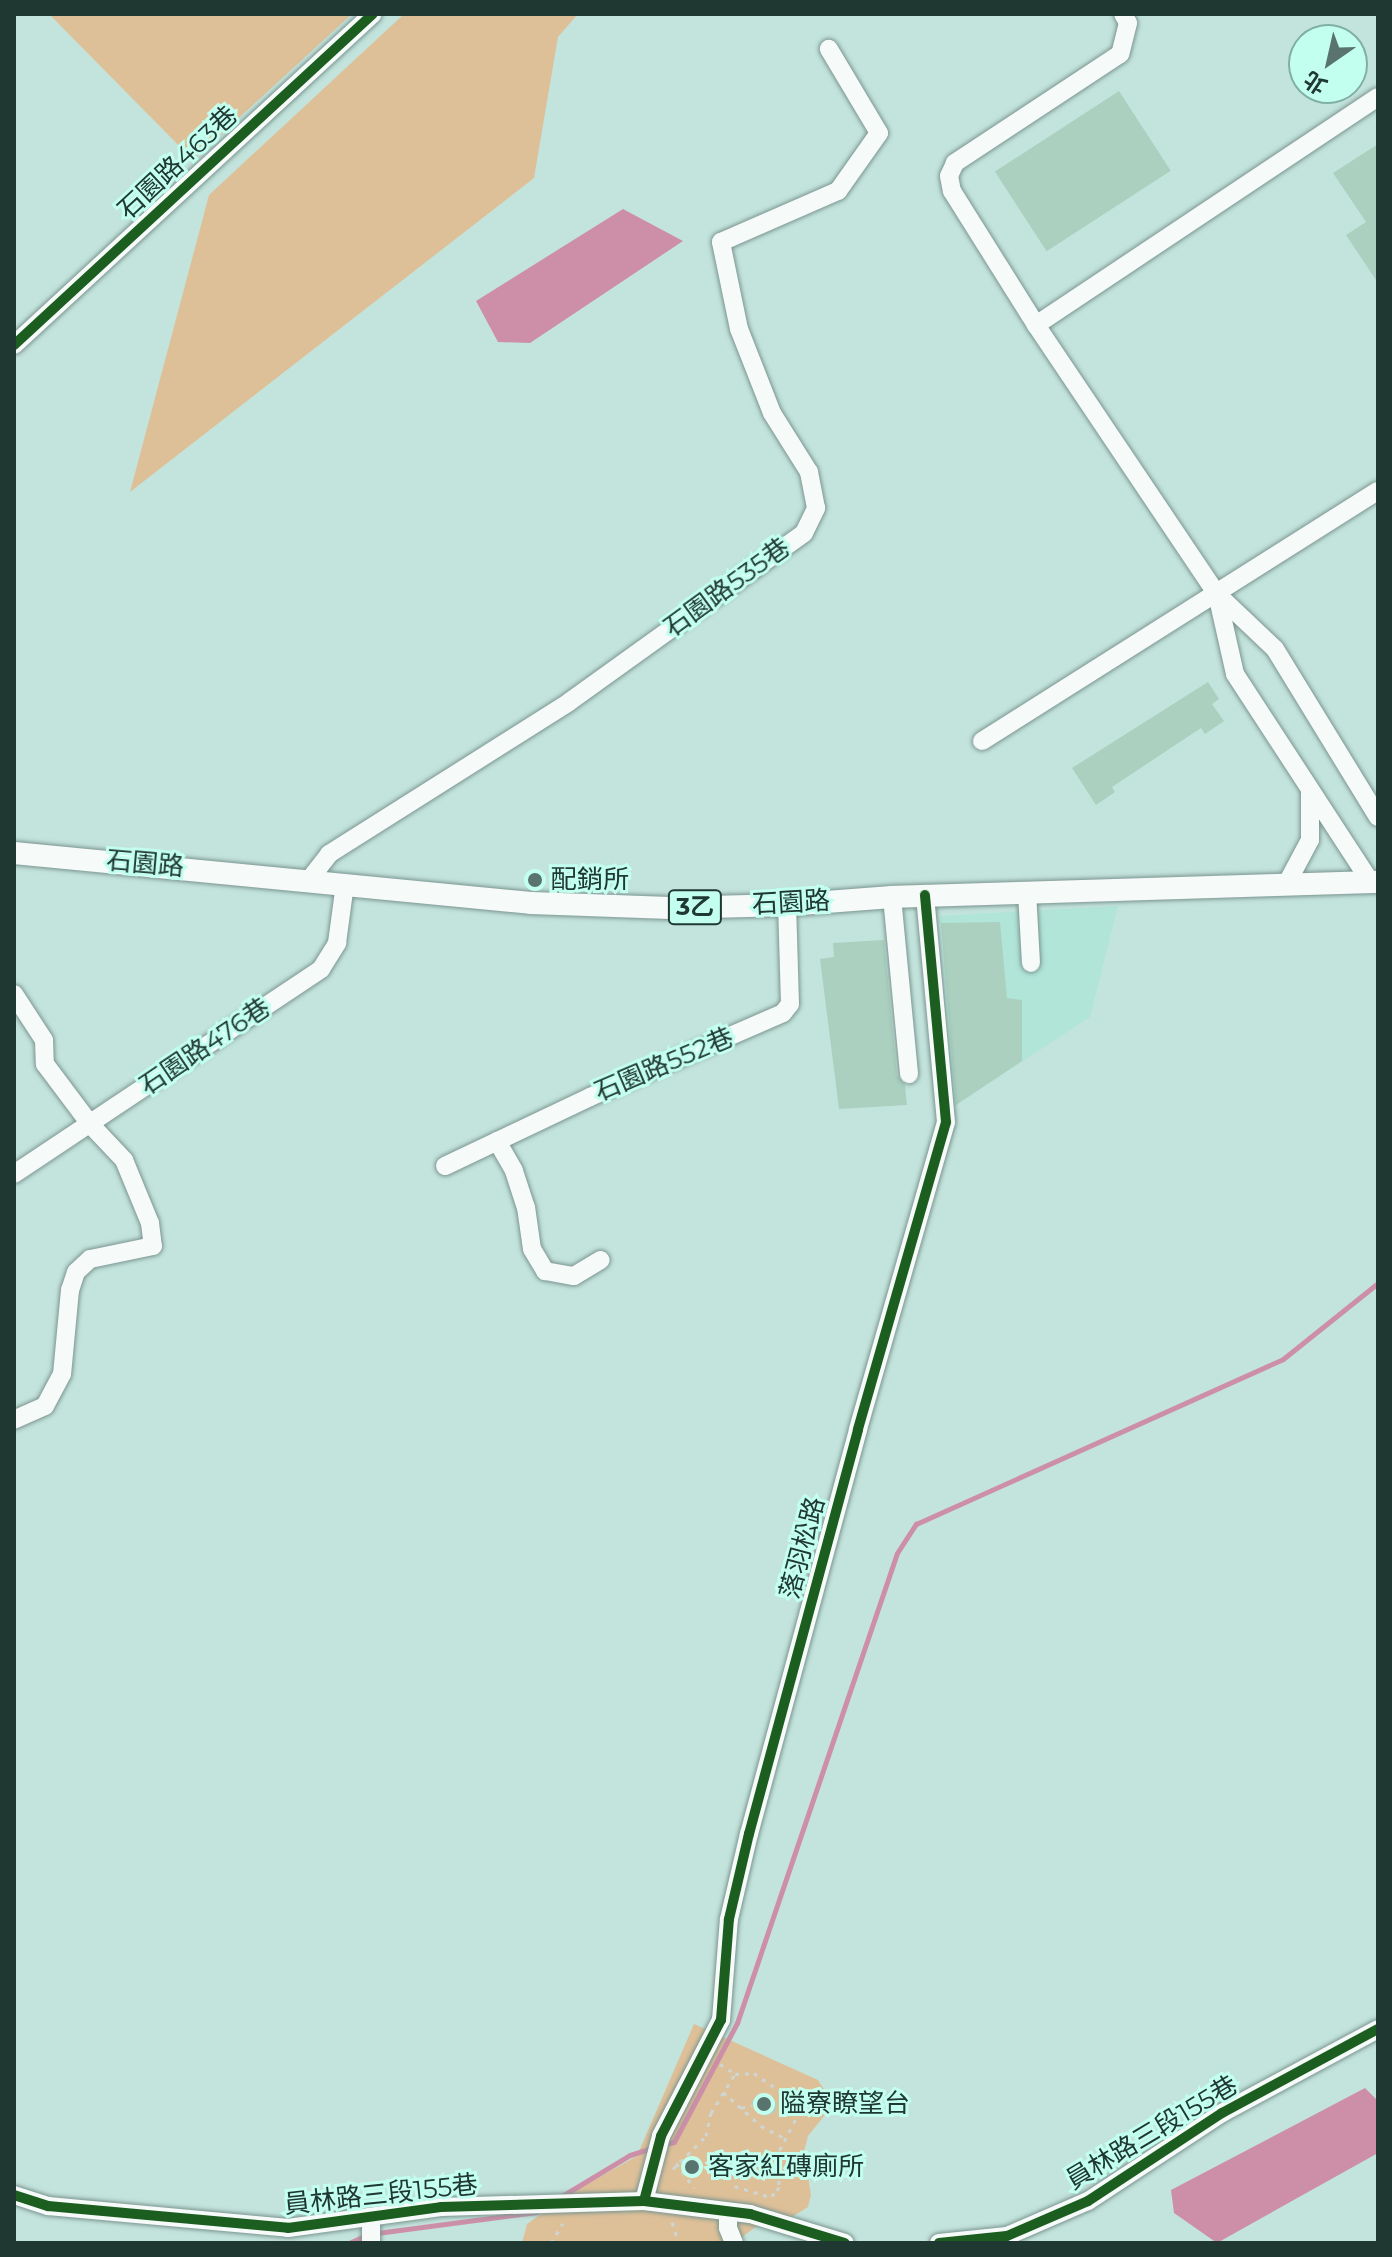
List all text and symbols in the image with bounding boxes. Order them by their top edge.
north arrow [1288,24,1368,104]
text: 北 [1299,65,1332,100]
street label: 石園路463巷 [112,100,244,226]
street label: 石園路535巷 [658,532,796,644]
street label: 石園路 [105,845,185,883]
place label: 配銷所 [551,864,629,896]
marker: 配銷所 [526,871,544,889]
street label: 石園路 [751,885,831,921]
road number: 3乙 [667,887,723,927]
street label: 石園路476巷 [134,992,276,1102]
street label: 石園路552巷 [590,1022,738,1108]
street label: 落羽松路 [774,1494,832,1602]
street label: 員林路三段155巷 [1061,2069,1243,2197]
place label: 隘寮瞭望台 [780,2088,910,2120]
marker: 隘寮瞭望台 [755,2095,773,2113]
place label: 客家紅磚廁所 [708,2151,864,2183]
marker: 客家紅磚廁所 [683,2158,701,2176]
street label: 員林路三段155巷 [283,2169,479,2221]

